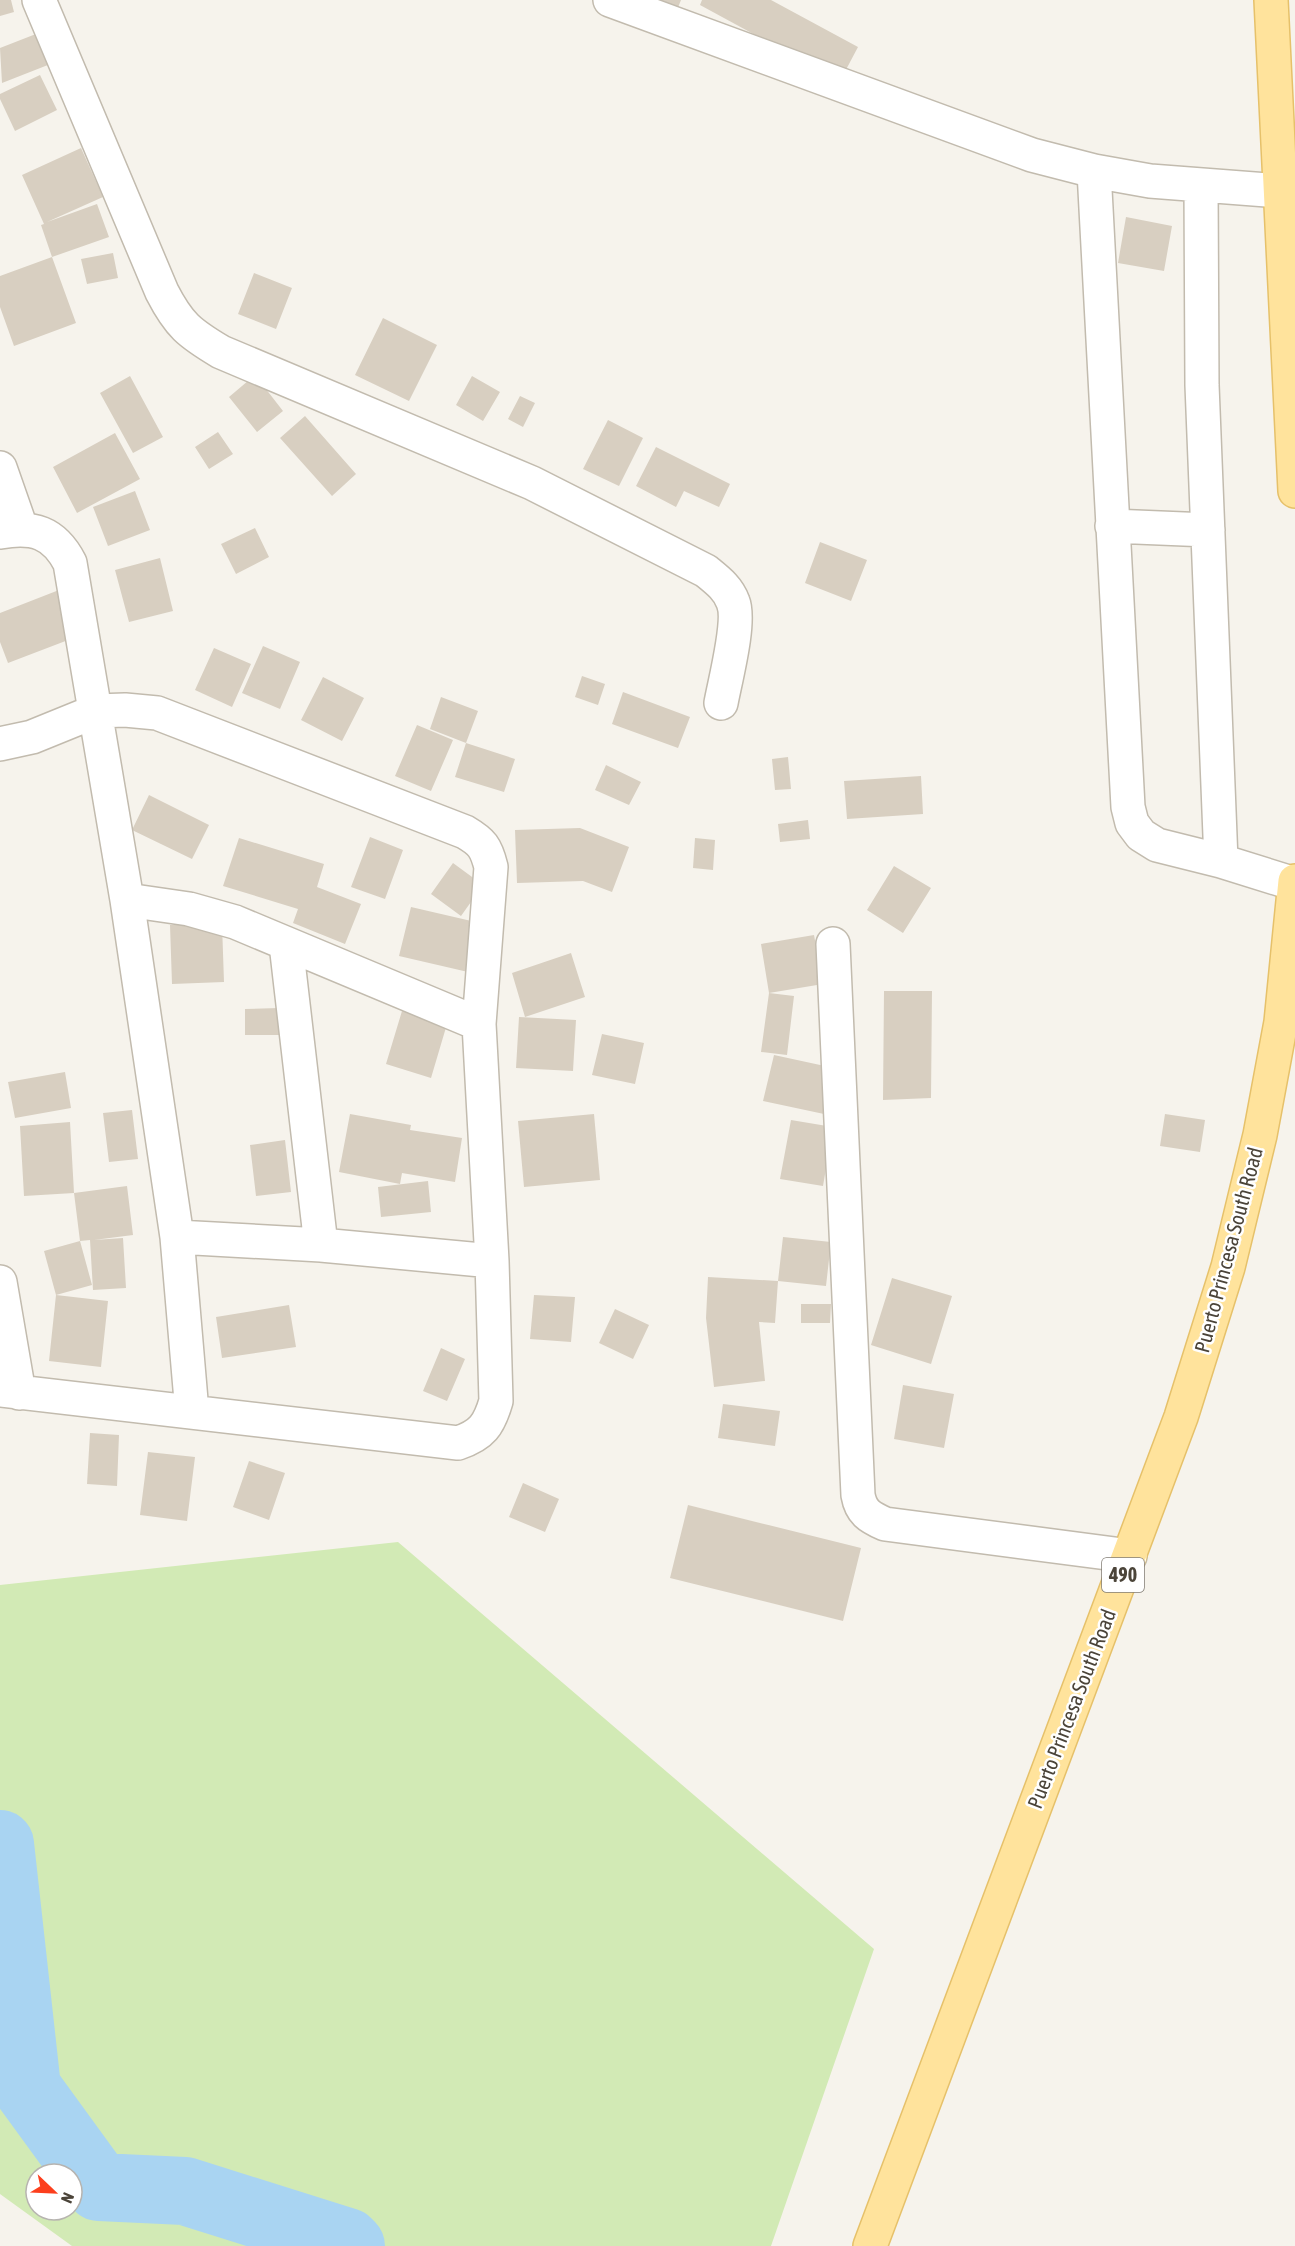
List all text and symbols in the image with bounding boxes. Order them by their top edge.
street label: Puerto Princesa South Road [1189,1145,1267,1355]
road number: 490 [1102,1558,1144,1592]
street label: Puerto Princesa South Road [1022,1606,1120,1812]
north arrow [24,2162,84,2222]
text: N [58,2190,78,2206]

